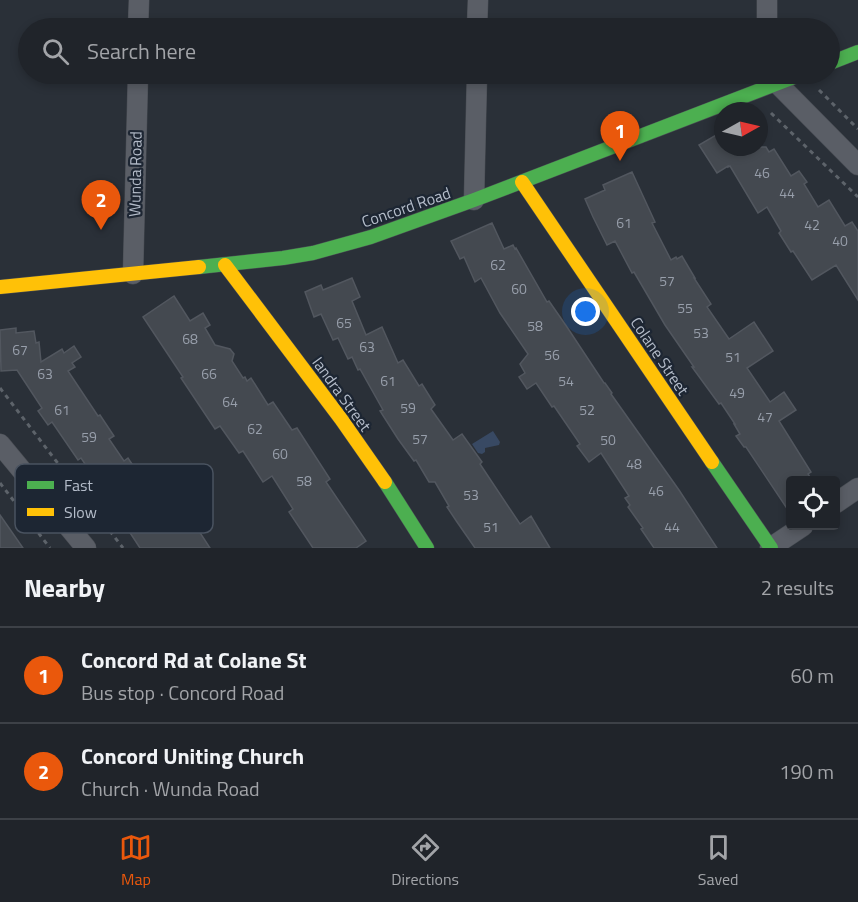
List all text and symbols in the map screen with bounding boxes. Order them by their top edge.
search box [18,18,840,84]
text: Search here [87,34,196,68]
icon: search [39,35,72,68]
north arrow [714,102,768,156]
pin: 1 [600,112,640,161]
street label: Wunda Road [122,131,148,217]
house number: 46 [754,162,770,183]
pin: 2 [82,180,120,230]
street label: Concord Road [358,181,454,233]
house number: 44 [779,182,795,203]
house number: 61 [616,212,632,233]
house number: 42 [804,214,820,235]
house number: 40 [832,230,848,251]
house number: 62 [490,254,506,275]
house number: 57 [659,270,675,291]
house number: 60 [511,278,527,299]
your location [571,297,600,326]
house number: 55 [677,297,693,318]
house number: 65 [336,312,352,333]
street label: Colane Street [625,312,695,400]
house number: 58 [527,315,543,336]
house number: 53 [693,322,709,343]
house number: 68 [182,328,198,349]
house number: 63 [359,336,375,357]
house number: 67 [12,339,28,360]
house number: 56 [544,344,560,365]
house number: 51 [725,346,741,367]
street label: Iandra Street [307,352,378,437]
house number: 63 [37,363,53,384]
house number: 66 [201,363,217,384]
house number: 61 [380,370,396,391]
house number: 54 [558,370,574,391]
house number: 49 [729,382,745,403]
house number: 64 [222,391,238,412]
house number: 59 [400,397,416,418]
house number: 61 [54,399,70,420]
house number: 52 [579,399,595,420]
house number: 47 [757,406,773,427]
house number: 62 [247,418,263,439]
house number: 59 [81,426,97,447]
house number: 57 [412,428,428,449]
house number: 50 [600,429,616,450]
house number: 60 [272,443,288,464]
house number: 48 [626,453,642,474]
legend [15,464,213,533]
house number: 58 [296,470,312,491]
text: Fast [64,473,93,497]
map controls [786,476,840,530]
button: locate [786,476,840,530]
house number: 46 [648,480,664,501]
house number: 53 [463,484,479,505]
text: Slow [64,500,97,524]
house number: 51 [483,516,499,537]
house number: 44 [664,516,680,537]
text: Nearby [24,568,105,607]
text: 2 results [761,572,834,603]
text: Concord Rd at Colane St [81,643,306,677]
text: 1 [38,660,49,691]
text: 60 m [790,660,834,691]
text: Bus stop · Concord Road [81,677,284,708]
text: Concord Uniting Church [81,739,304,773]
text: 2 [38,756,49,787]
text: 190 m [779,756,834,787]
text: Church · Wunda Road [81,773,260,804]
tab: Map [119,831,152,891]
tab: Directions [391,831,459,891]
tab: Saved [698,831,739,891]

